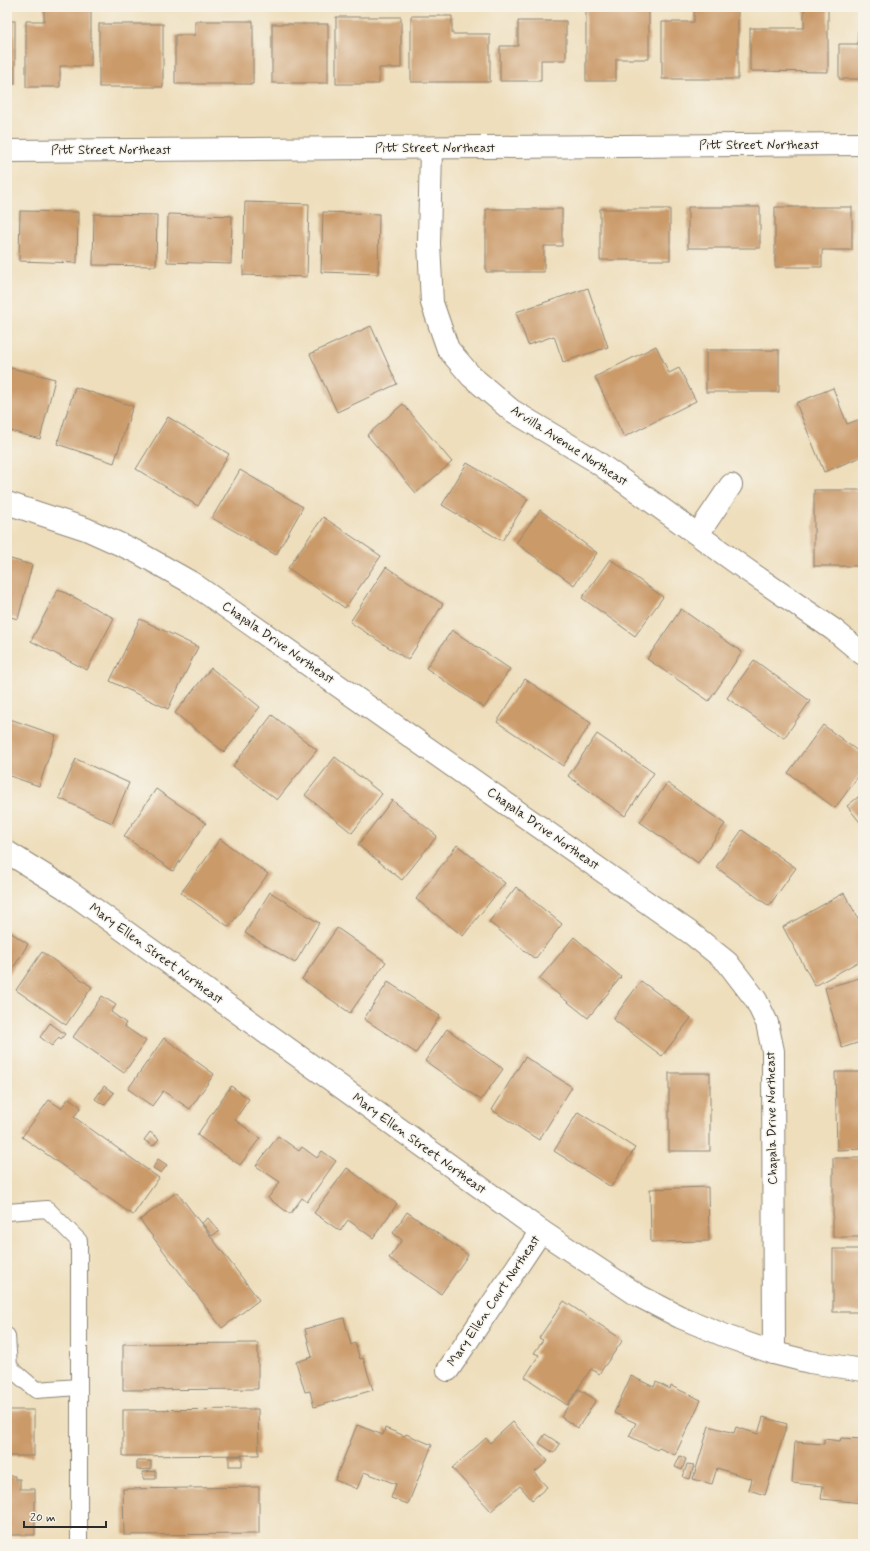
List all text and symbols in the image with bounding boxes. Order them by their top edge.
street label: Pitt Street Northeast [699,137,819,154]
street label: Pitt Street Northeast [375,140,495,157]
street label: Pitt Street Northeast [51,142,171,159]
street label: Arvilla Avenue Northeast [507,402,631,490]
street label: Chapala Drive Northeast [218,598,338,688]
street label: Chapala Drive Northeast [483,784,603,874]
street label: Mary Ellen Street Northeast [86,900,226,1008]
street label: Chapala Drive Northeast [762,1051,782,1185]
street label: Mary Ellen Street Northeast [349,1090,489,1198]
street label: Mary Ellen Court Northeast [444,1232,544,1370]
scale bar [24,1503,106,1529]
text: 20 m [30,1510,56,1526]

